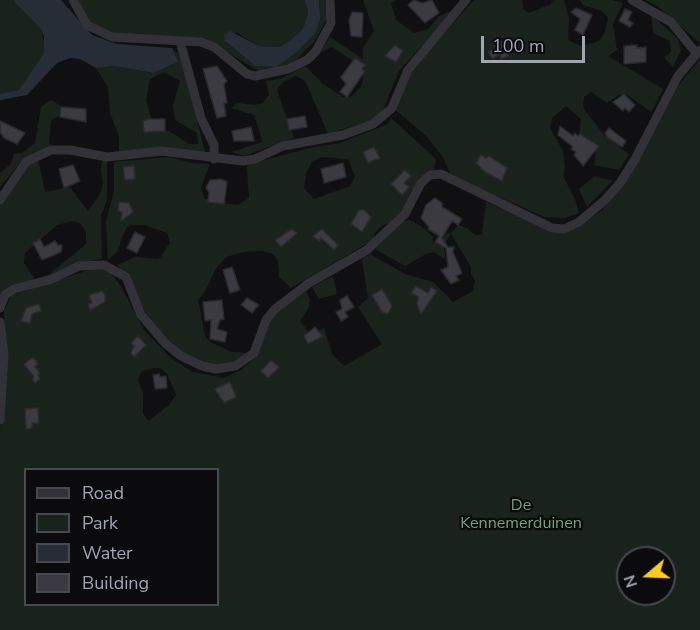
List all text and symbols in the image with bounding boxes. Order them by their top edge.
scale bar [484,24,588,62]
text: 100 m [492,34,544,58]
legend [24,468,219,606]
text: Road [82,481,124,505]
park label: De Kennemerduinen [460,496,582,534]
text: Park [82,511,118,535]
text: Water [82,541,133,565]
north arrow [616,546,676,606]
text: Building [82,571,149,595]
text: N [619,572,643,590]

